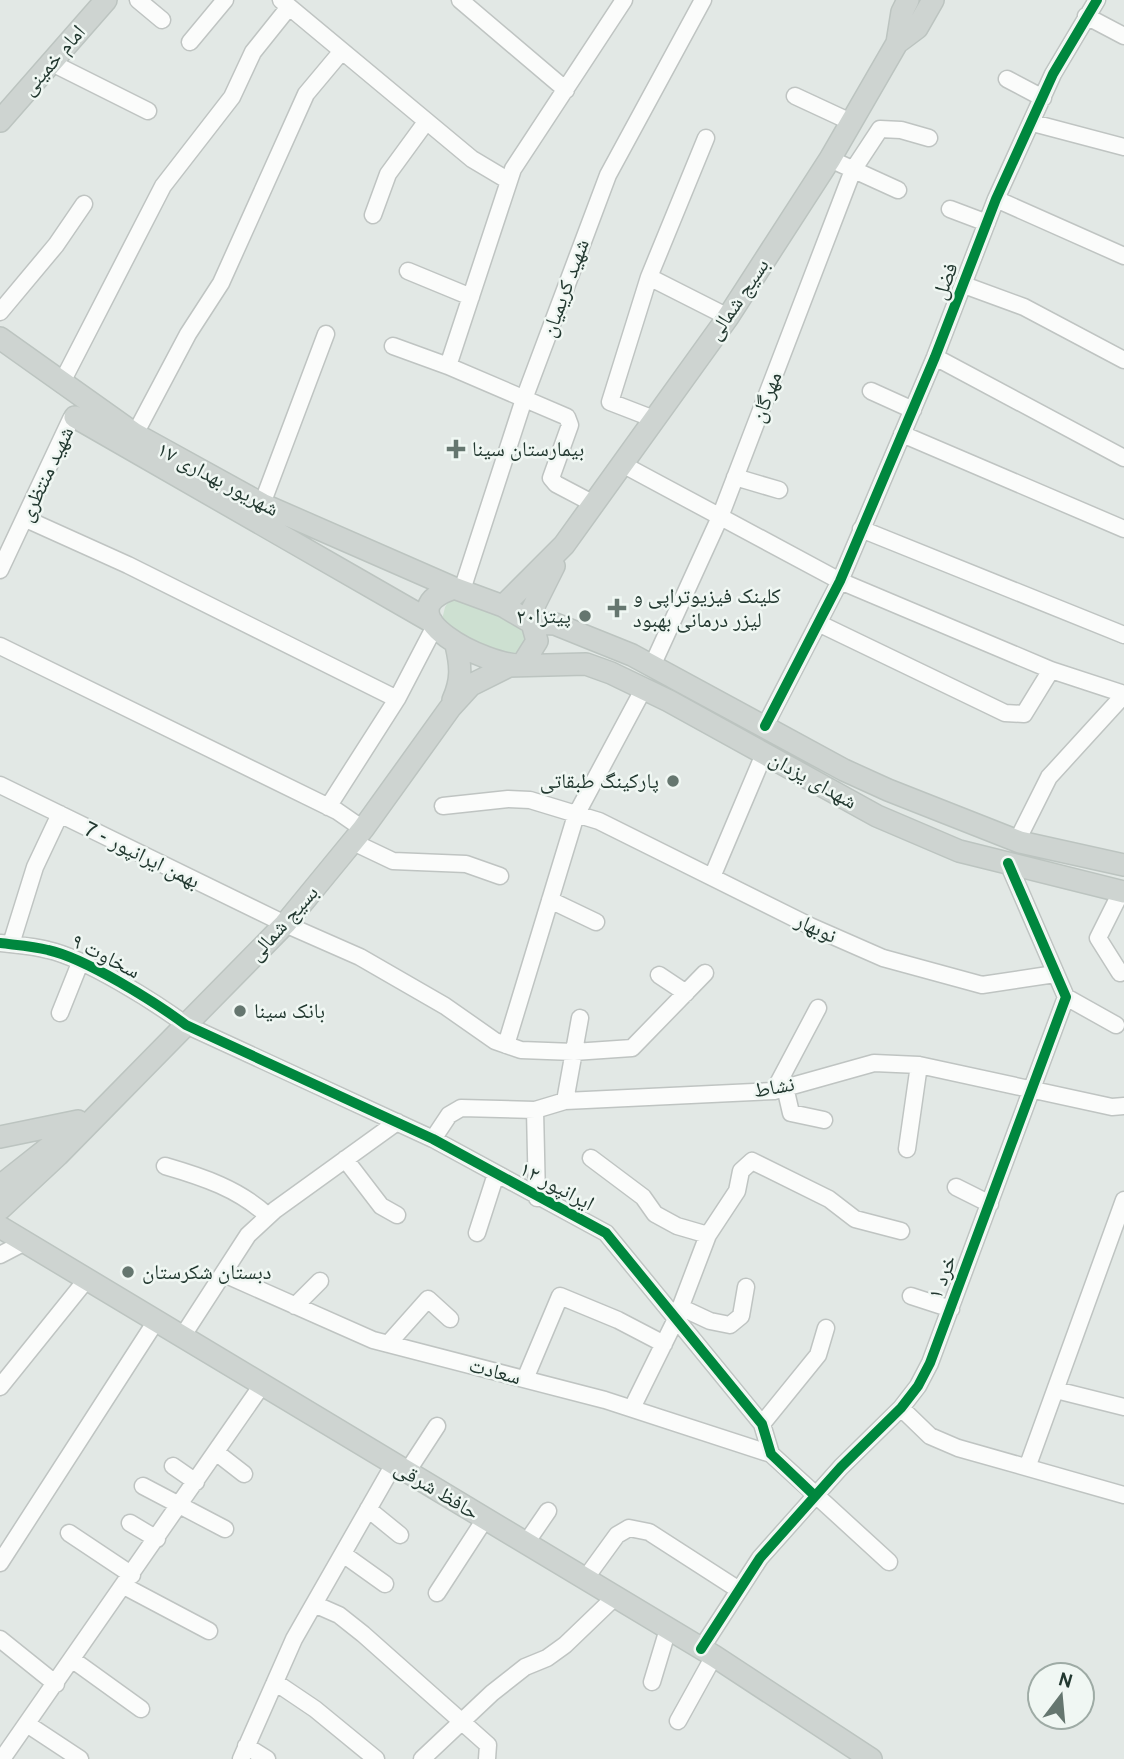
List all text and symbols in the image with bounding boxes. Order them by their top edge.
street label: امام خمینی [16,20,92,102]
street label: شهید کریمیان [536,236,597,341]
street label: بسیج شمالی [702,254,776,346]
street label: فضل [927,259,966,304]
street label: مهرگان [745,368,789,427]
street label: شهید منتظری [14,423,81,527]
street label: ۱۷ شهریور بهداری [152,437,283,524]
place label: بیمارستان سینا [472,437,584,464]
marker: بیمارستان سینا [446,439,466,459]
place label: کلینک فیزیوتراپی و لیزر درمانی بهبود [633,584,781,635]
marker: کلینک فیزیوتراپی و لیزر درمانی بهبود [607,598,627,618]
place label: پیتزا۲۰ [516,604,571,631]
marker: پیتزا۲۰ [577,608,593,624]
street label: شهدای یزدان [764,746,861,816]
place label: پارکینگ طبقاتی [540,769,659,796]
marker: پارکینگ طبقاتی [665,773,681,789]
street label: بهمن ایرانپور - 7 [79,817,204,896]
street label: بسیج شمالی [243,880,325,968]
street label: نوبهار [789,908,840,951]
street label: سخاوت ۹ [66,929,144,986]
place label: بانک سینا [254,999,325,1026]
marker: بانک سینا [232,1003,248,1019]
street label: نشاط [752,1072,797,1105]
street label: ایرانپور ۱۲ [514,1156,598,1218]
street label: خرد ۱ [923,1252,964,1303]
place label: دبستان شکرستان [142,1260,271,1287]
marker: دبستان شکرستان [120,1264,136,1280]
street label: سعادت [466,1353,524,1392]
street label: حافظ شرقی [389,1455,484,1527]
north arrow [1026,1661,1096,1731]
text: N [1055,1668,1075,1695]

